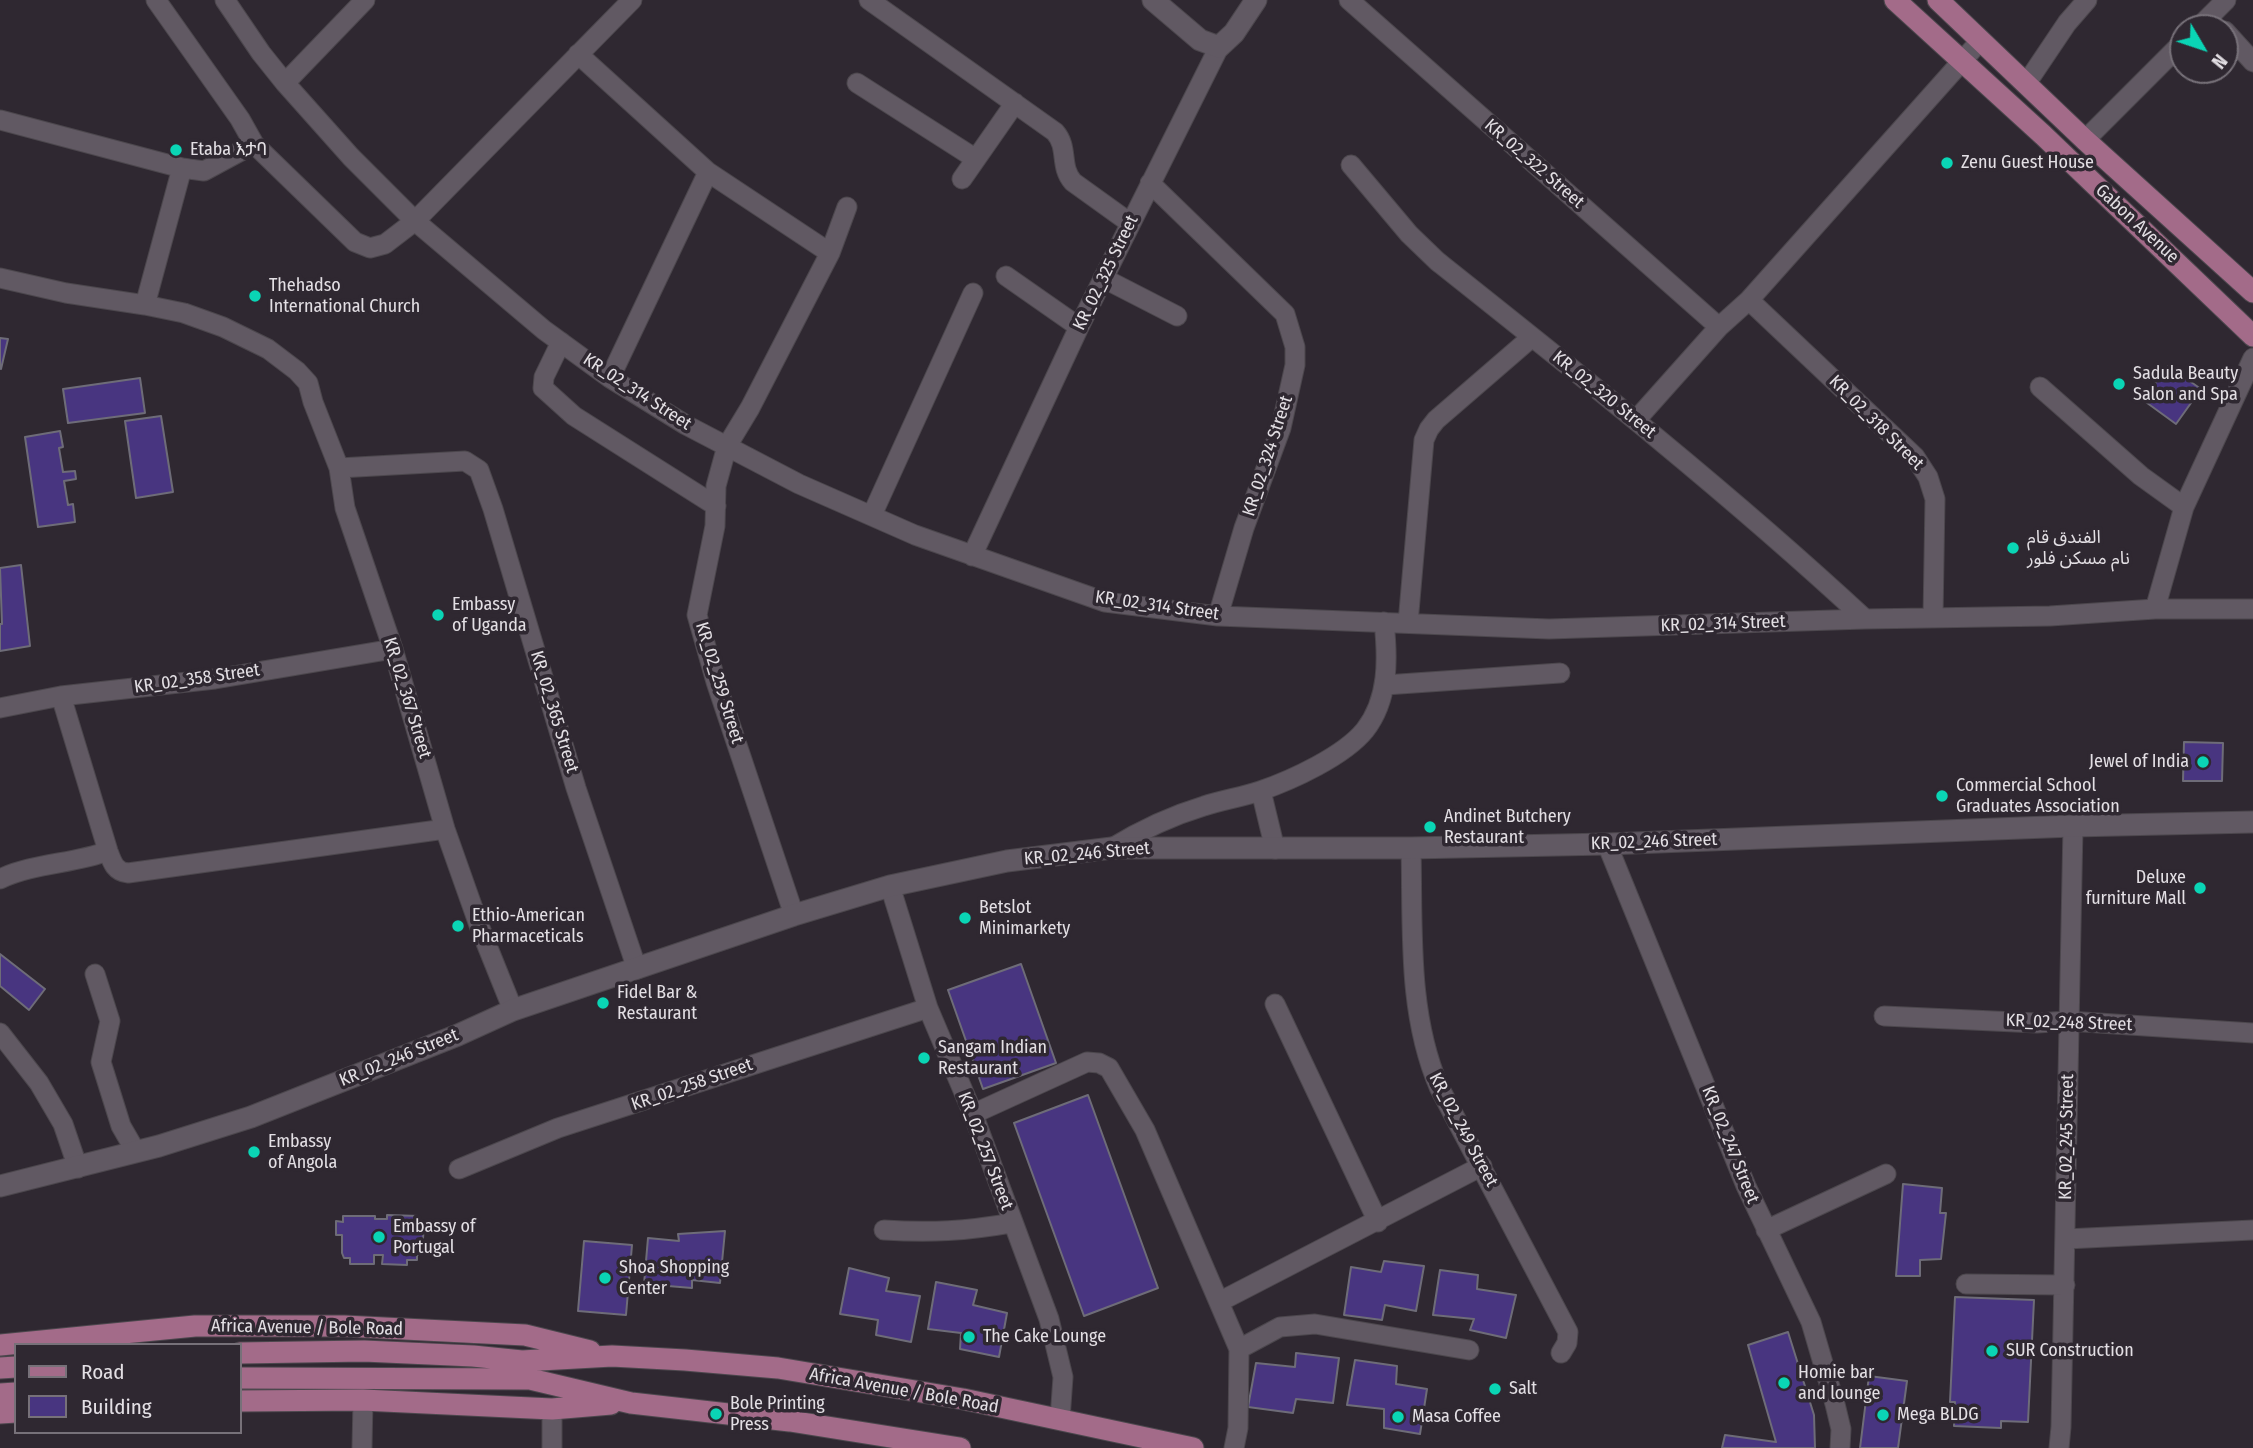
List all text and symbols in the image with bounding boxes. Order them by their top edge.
north arrow [2169,14,2239,84]
text: N [2207,50,2232,73]
street label: KR_02_322 Street [1480,115,1588,213]
place label: Etaba እታባ [190,139,267,161]
marker: Etaba እታባ [168,142,184,158]
place label: Zenu Guest House [1961,152,2094,174]
marker: Zenu Guest House [1939,155,1955,171]
street label: Gabon Avenue [2091,180,2183,268]
street label: KR_02_325 Street [1069,212,1143,334]
place label: Thehadso International Church [269,275,420,318]
marker: Thehadso International Church [247,288,263,304]
street label: KR_02_320 Street [1548,347,1660,443]
street label: KR_02_314 Street [579,349,695,435]
place label: Sadula Beauty Salon and Spa [2133,363,2238,406]
street label: KR_02_318 Street [1824,371,1928,475]
marker: Sadula Beauty Salon and Spa [2111,376,2127,392]
street label: KR_02_324 Street [1238,393,1298,519]
place label: الفندق قام نام مسكن فلور [2027,527,2130,570]
marker: الفندق قام نام مسكن فلور [2005,540,2021,556]
street label: KR_02_314 Street [1094,587,1220,625]
place label: Embassy of Uganda [452,594,527,636]
marker: Embassy of Uganda [430,607,446,623]
street label: KR_02_314 Street [1660,611,1786,637]
street label: KR_02_259 Street [690,620,748,746]
street label: KR_02_367 Street [378,635,436,761]
street label: KR_02_365 Street [525,648,583,776]
street label: KR_02_358 Street [133,659,261,699]
place label: Jewel of India [2089,751,2189,773]
marker: Jewel of India [2195,754,2211,770]
place label: Commercial School Graduates Association [1956,775,2120,818]
marker: Commercial School Graduates Association [1934,788,1950,804]
place label: Andinet Butchery Restaurant [1444,806,1571,848]
marker: Andinet Butchery Restaurant [1422,819,1438,835]
street label: KR_02_246 Street [1590,829,1718,855]
street label: KR_02_246 Street [1023,838,1151,870]
place label: Deluxe furniture Mall [2086,867,2186,910]
marker: Deluxe furniture Mall [2192,880,2208,896]
place label: Betslot Minimarkety [979,897,1070,940]
place label: Ethio-American Pharmaceticals [472,905,585,948]
marker: Betslot Minimarkety [957,910,973,926]
marker: Ethio-American Pharmaceticals [450,918,466,934]
place label: Fidel Bar & Restaurant [617,982,698,1024]
marker: Fidel Bar & Restaurant [595,995,611,1011]
street label: KR_02_248 Street [2005,1010,2133,1036]
street label: KR_02_246 Street [336,1024,462,1092]
place label: Sangam Indian Restaurant [938,1037,1047,1080]
marker: Sangam Indian Restaurant [916,1050,932,1066]
street label: KR_02_258 Street [629,1054,755,1116]
street label: KR_02_249 Street [1424,1069,1502,1191]
street label: KR_02_245 Street [2055,1074,2079,1200]
street label: KR_02_247 Street [1697,1083,1763,1207]
street label: KR_02_257 Street [953,1089,1017,1213]
place label: Embassy of Angola [268,1131,337,1174]
marker: Embassy of Angola [246,1144,262,1160]
place label: Embassy of Portugal [393,1216,475,1258]
marker: Embassy of Portugal [371,1229,387,1245]
place label: Shoa Shopping Center [619,1257,729,1300]
marker: Shoa Shopping Center [597,1270,613,1286]
street label: Africa Avenue / Bole Road [211,1316,403,1340]
place label: The Cake Lounge [983,1326,1106,1348]
marker: The Cake Lounge [961,1329,977,1345]
place label: SUR Construction [2006,1340,2134,1362]
legend [14,1343,242,1434]
marker: SUR Construction [1984,1343,2000,1359]
text: Road [81,1359,125,1385]
place label: Homie bar and lounge [1798,1362,1880,1404]
street label: Africa Avenue / Bole Road [808,1364,1000,1418]
marker: Homie bar and lounge [1776,1375,1792,1391]
place label: Salt [1509,1378,1537,1400]
marker: Salt [1487,1381,1503,1397]
place label: Bole Printing Press [730,1393,825,1436]
text: Building [81,1394,152,1420]
place label: Mega BLDG [1897,1404,1978,1426]
marker: Bole Printing Press [708,1406,724,1422]
place label: Masa Coffee [1412,1406,1501,1428]
marker: Mega BLDG [1875,1407,1891,1423]
marker: Masa Coffee [1390,1409,1406,1425]

